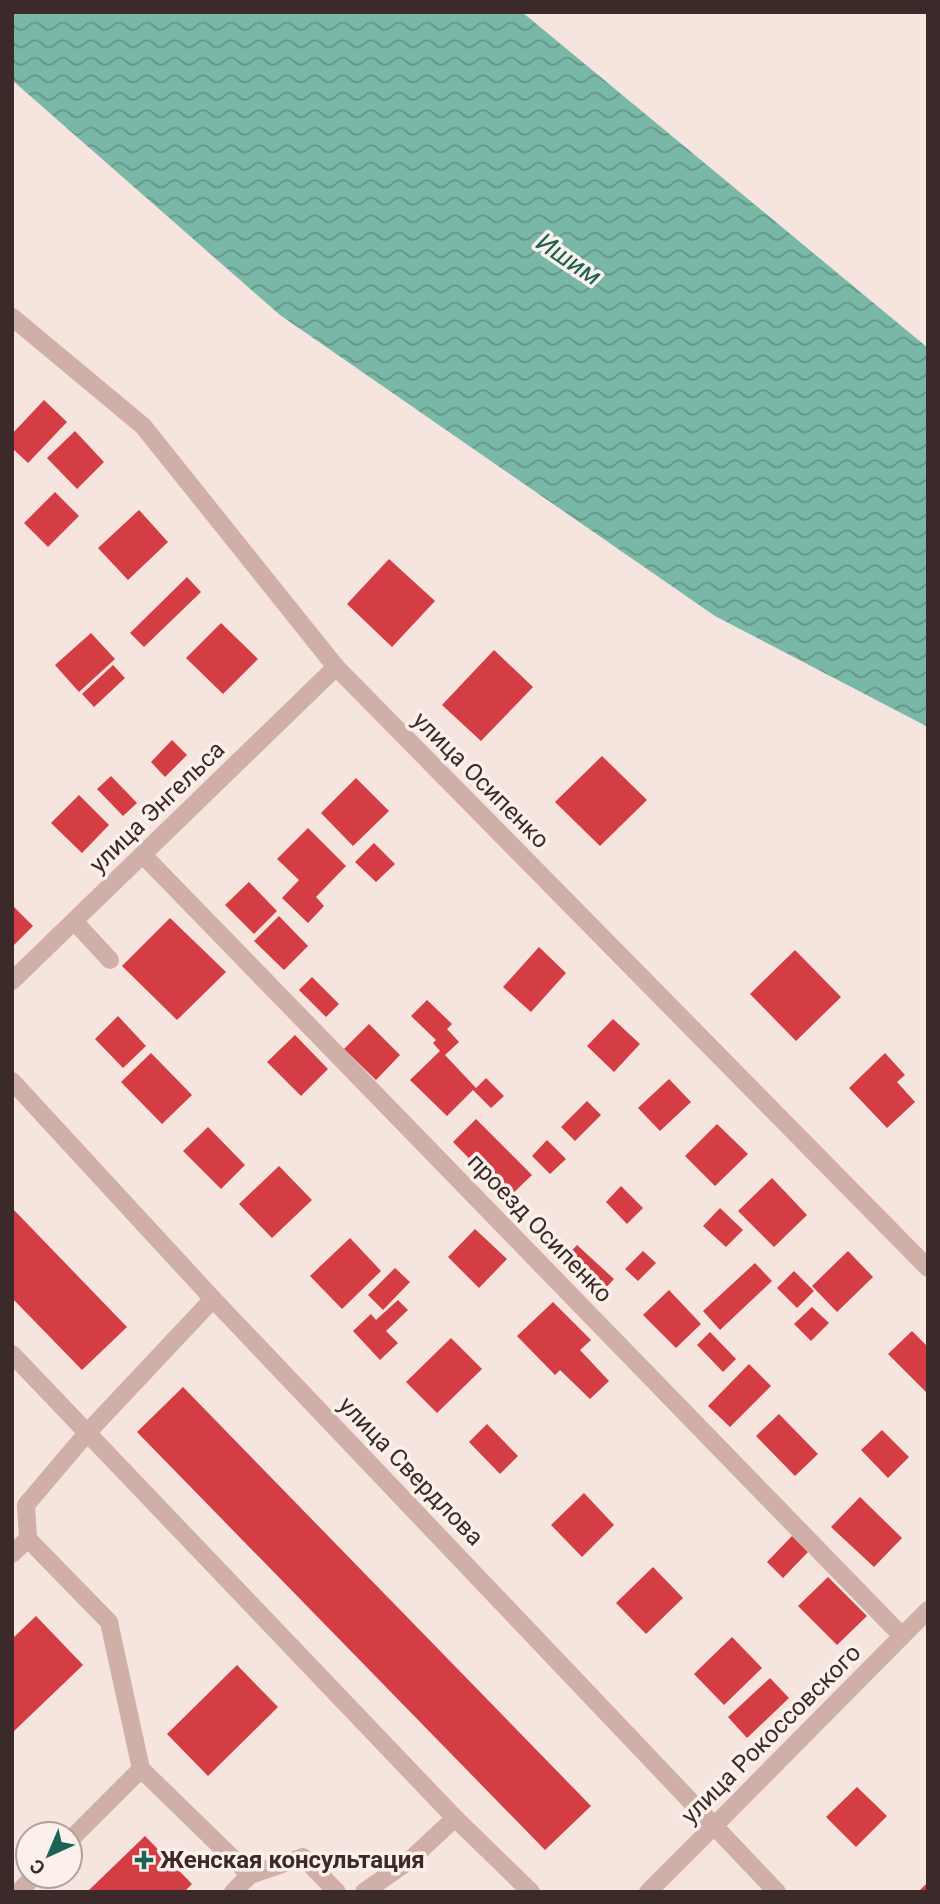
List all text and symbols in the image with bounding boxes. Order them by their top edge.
water label: Ишим [531,227,607,291]
street label: улица Осипенко [407,706,555,854]
street label: улица Энгельса [84,735,230,879]
street label: проезд Осипенко [462,1148,618,1308]
street label: улица Свердлова [333,1391,489,1551]
street label: улица Рокоссовского [676,1639,866,1829]
north arrow [14,1820,84,1890]
place label: Женская консультация [160,1846,425,1874]
marker: Женская консультация [134,1850,154,1870]
text: С [25,1854,50,1879]

